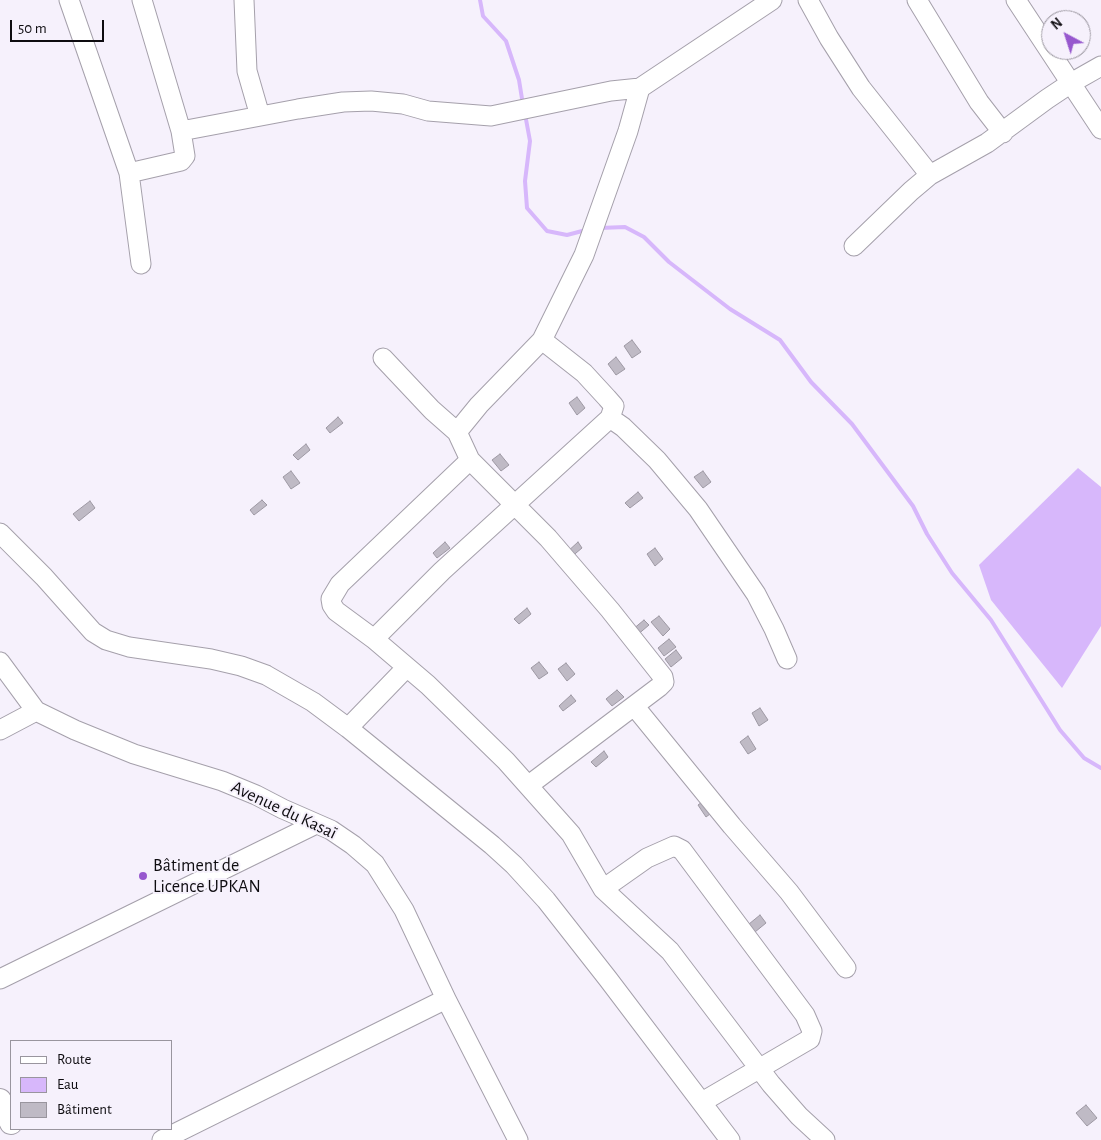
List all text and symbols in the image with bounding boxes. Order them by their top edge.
scale bar [12,10,106,42]
north arrow [1041,10,1091,60]
text: N [1049,16,1065,33]
text: 50 m [18,21,47,36]
street label: Avenue du Kasaï [228,776,340,844]
place label: Bâtiment de Licence UPKAN [153,855,261,898]
marker: Bâtiment de Licence UPKAN [137,870,149,882]
legend [10,1040,172,1130]
text: Route [57,1052,91,1067]
text: Eau [57,1077,79,1092]
text: Bâtiment [57,1102,112,1117]

